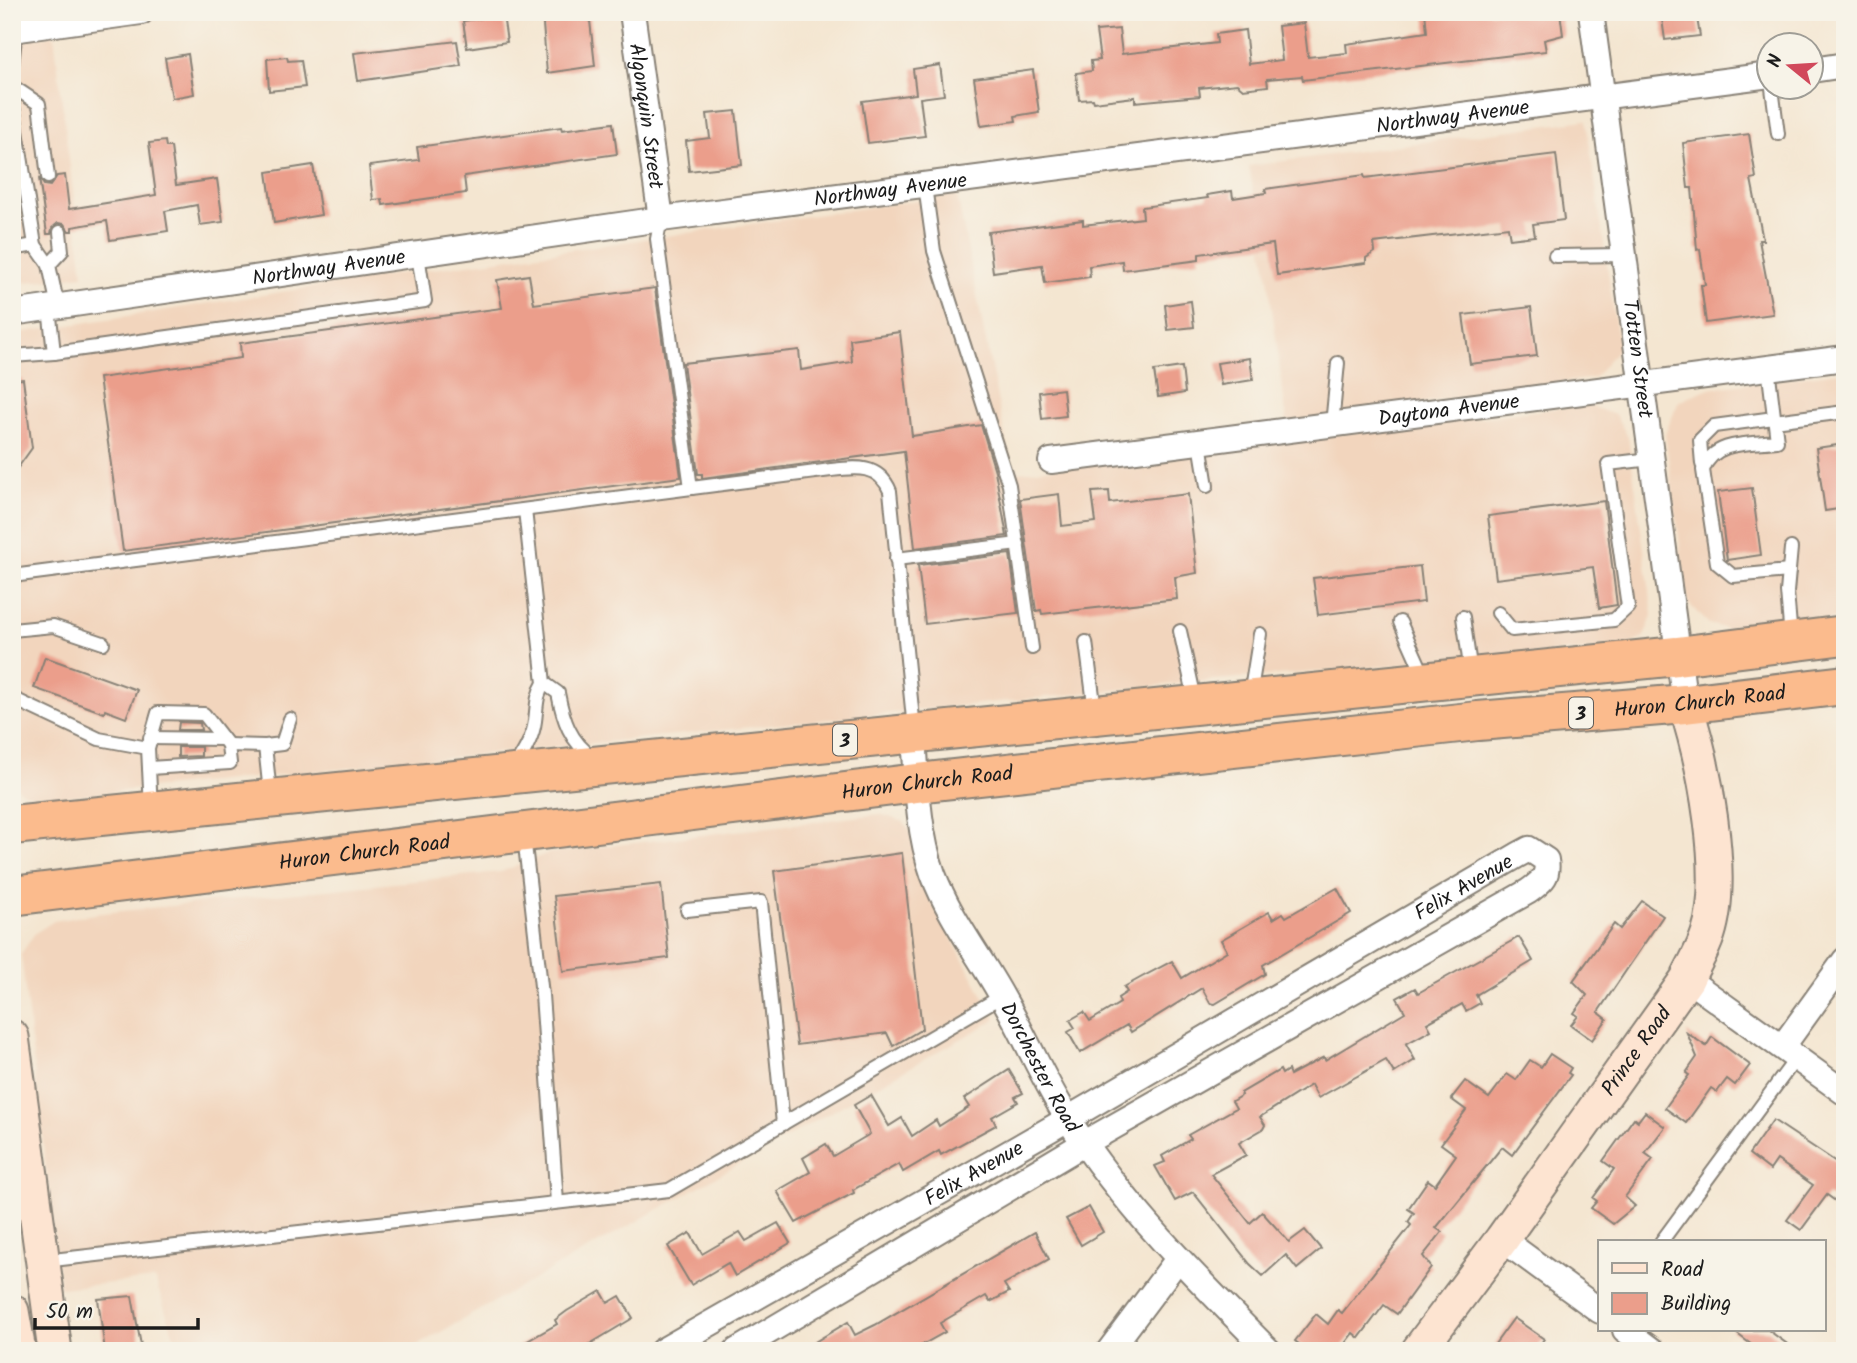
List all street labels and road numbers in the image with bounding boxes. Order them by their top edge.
street label: Algonquin Street [619,41,672,192]
street label: Northway Avenue [1374,91,1532,144]
street label: Northway Avenue [812,164,970,217]
street label: Northway Avenue [250,241,408,296]
street label: Totten Street [1612,298,1661,421]
street label: Daytona Avenue [1376,385,1522,436]
street label: Huron Church Road [1613,677,1788,728]
road number: 3 [1569,698,1593,728]
road number: 3 [833,724,857,755]
street label: Huron Church Road [840,757,1015,810]
street label: Huron Church Road [277,826,453,881]
street label: Felix Avenue [1408,846,1520,930]
street label: Dorchester Road [990,996,1088,1140]
street label: Prince Road [1594,999,1681,1104]
street label: Felix Avenue [919,1132,1031,1216]

